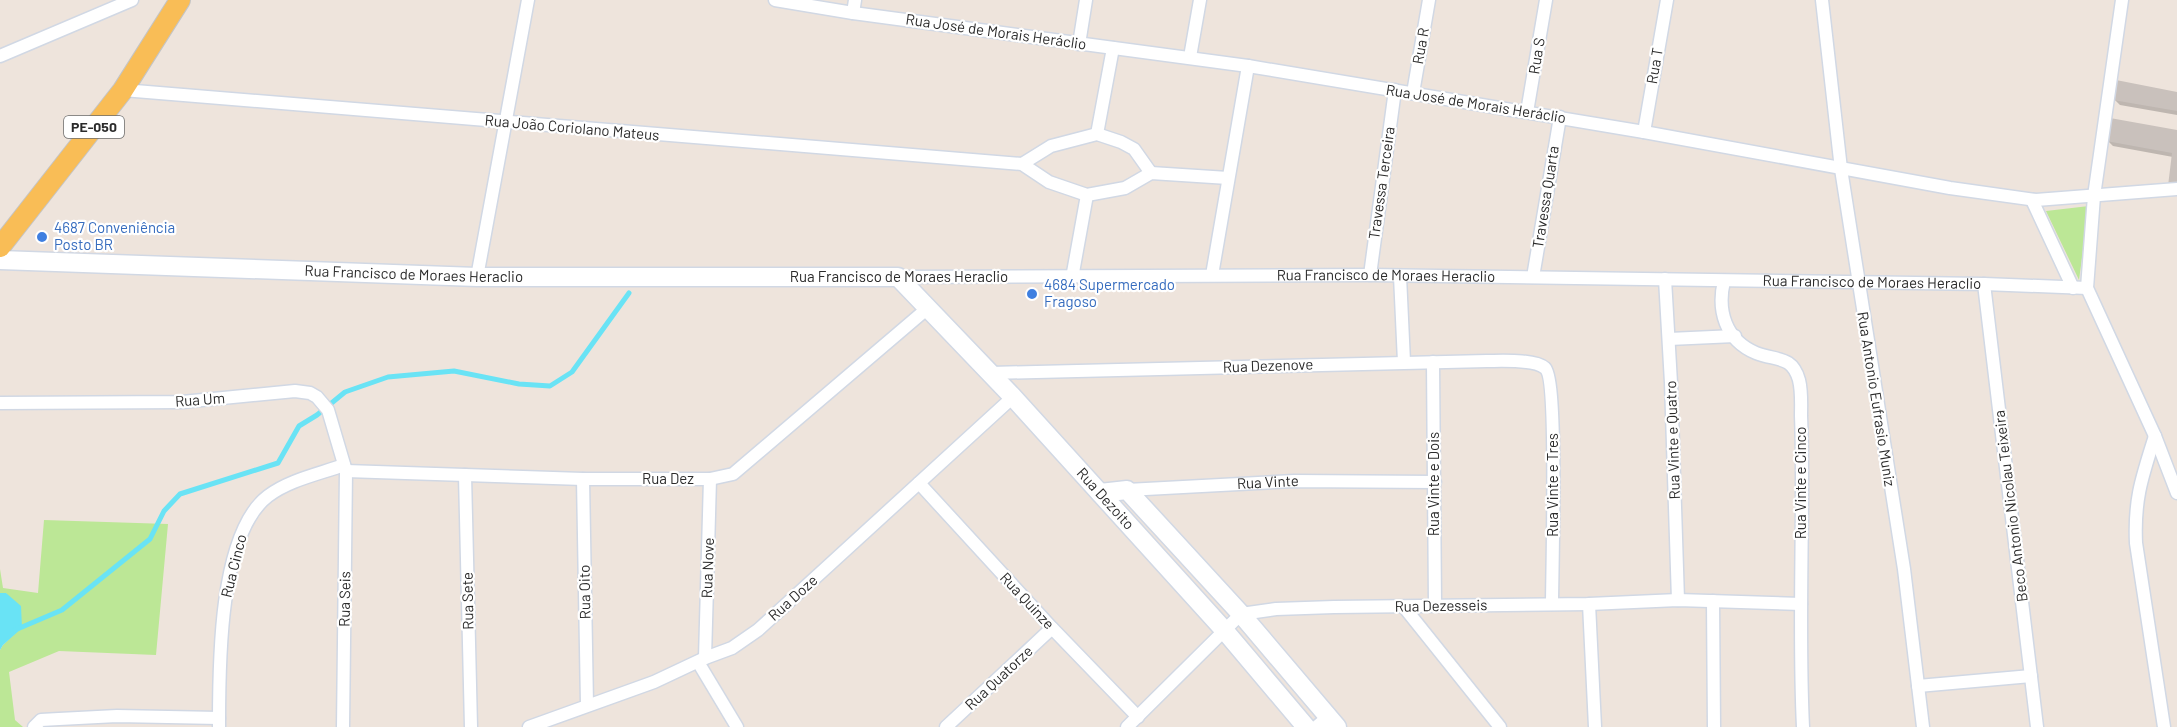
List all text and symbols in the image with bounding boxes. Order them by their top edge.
street label: Rua José de Morais Heráclio [905,9,1088,53]
street label: Rua R [1408,26,1432,66]
street label: Rua S [1524,36,1548,75]
street label: Rua T [1642,46,1666,85]
street label: Rua José de Morais Heráclio [1385,80,1568,126]
street label: Rua João Coriolano Mateus [484,110,660,144]
road number: PE-050 [64,116,124,138]
street label: Travessa Terceira [1364,125,1398,241]
street label: Travessa Quarta [1528,144,1562,249]
place label: 4687 Conveniência Posto BR [54,218,175,253]
marker: 4687 Conveniência Posto BR [35,230,49,244]
street label: Rua Francisco de Moraes Heraclio [304,261,523,285]
street label: Rua Francisco de Moraes Heraclio [1277,265,1496,285]
street label: Rua Francisco de Moraes Heraclio [790,267,1008,285]
street label: Rua Francisco de Moraes Heraclio [1762,271,1981,292]
place label: 4684 Supermercado Fragoso [1044,275,1175,310]
marker: 4684 Supermercado Fragoso [1025,287,1039,301]
street label: Rua Antonio Eufrasio Muniz [1854,310,1900,488]
street label: Rua Dezenove [1222,354,1314,376]
street label: Rua Vinte e Quatro [1661,380,1683,500]
street label: Rua Um [174,388,226,410]
street label: Beco Antonio Nicolau Teixeira [1989,409,2031,603]
street label: Rua Vinte e Cinco [1791,427,1809,539]
street label: Rua Vinte e Dois [1424,432,1442,536]
street label: Rua Vinte e Tres [1543,433,1561,537]
street label: Rua Dezoito [1073,464,1139,533]
street label: Rua Dez [642,469,694,487]
street label: Rua Vinte [1236,471,1299,492]
street label: Rua Cinco [216,532,250,599]
street label: Rua Nove [697,537,717,599]
street label: Rua Oito [575,565,593,619]
street label: Rua Quinze [997,568,1059,632]
street label: Rua Doze [764,570,821,624]
street label: Rua Seis [335,571,353,627]
street label: Rua Sete [457,572,477,630]
street label: Rua Dezesseis [1394,595,1488,615]
street label: Rua Quatorze [961,641,1036,713]

